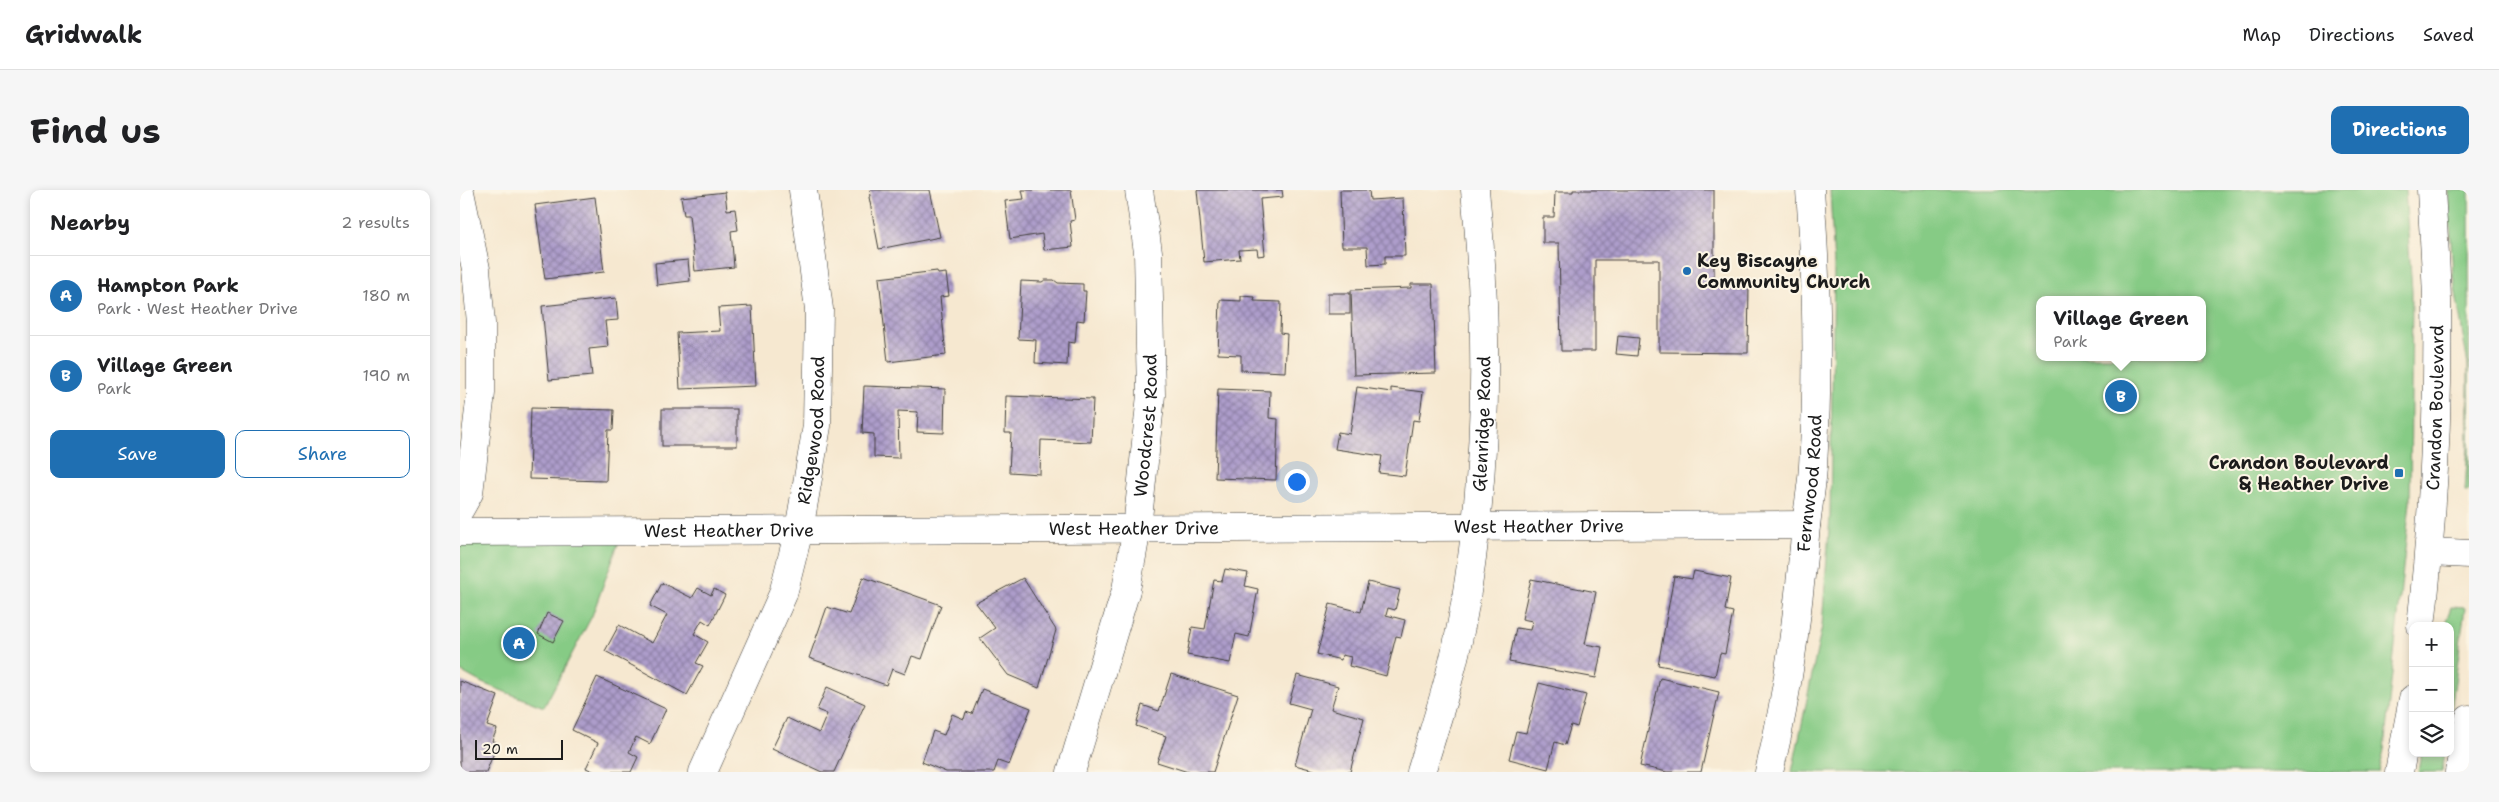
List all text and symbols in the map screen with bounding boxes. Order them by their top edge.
text: Gridwalk [25,19,142,51]
text: Map [2243,23,2281,47]
text: Directions [2309,23,2395,47]
text: Saved [2423,23,2474,47]
button: Directions [2331,106,2469,154]
text: Find us [30,107,161,154]
text: Nearby [50,209,130,237]
text: 2 results [341,212,410,233]
place label: Key Biscayne Community Church [1697,249,1870,294]
marker: Key Biscayne Community Church [1681,265,1693,277]
text: Hampton Park [97,273,239,298]
text: A [60,285,72,306]
text: 180 m [362,285,410,306]
popup [2036,296,2206,361]
text: Park · West Heather Drive [97,298,298,319]
text: Village Green [2053,306,2189,331]
street label: Crandon Boulevard [2421,325,2449,491]
text: Park [2053,331,2088,352]
text: Village Green [97,353,232,378]
street label: Woodcrest Road [1128,354,1163,498]
street label: Ridgewood Road [792,356,830,506]
street label: Glenridge Road [1467,356,1496,493]
text: B [61,365,71,386]
text: 190 m [363,365,410,386]
pin: B [2105,377,2137,415]
text: Park [97,378,131,399]
street label: Fernwood Road [1792,414,1828,553]
button: Save [50,430,225,478]
button: Share [235,430,410,478]
place label: Crandon Boulevard & Heather Drive [2209,451,2389,496]
marker: Crandon Boulevard & Heather Drive [2393,467,2405,479]
your location [1284,469,1310,495]
street label: West Heather Drive [1454,514,1624,539]
street label: West Heather Drive [1049,516,1219,541]
street label: West Heather Drive [644,518,814,543]
map controls [2409,622,2454,757]
button: + [2409,622,2454,667]
pin: A [503,624,535,662]
button: − [2409,667,2454,712]
button: layers [2409,712,2454,757]
scale bar [475,737,562,760]
text: 20 m [482,740,518,758]

